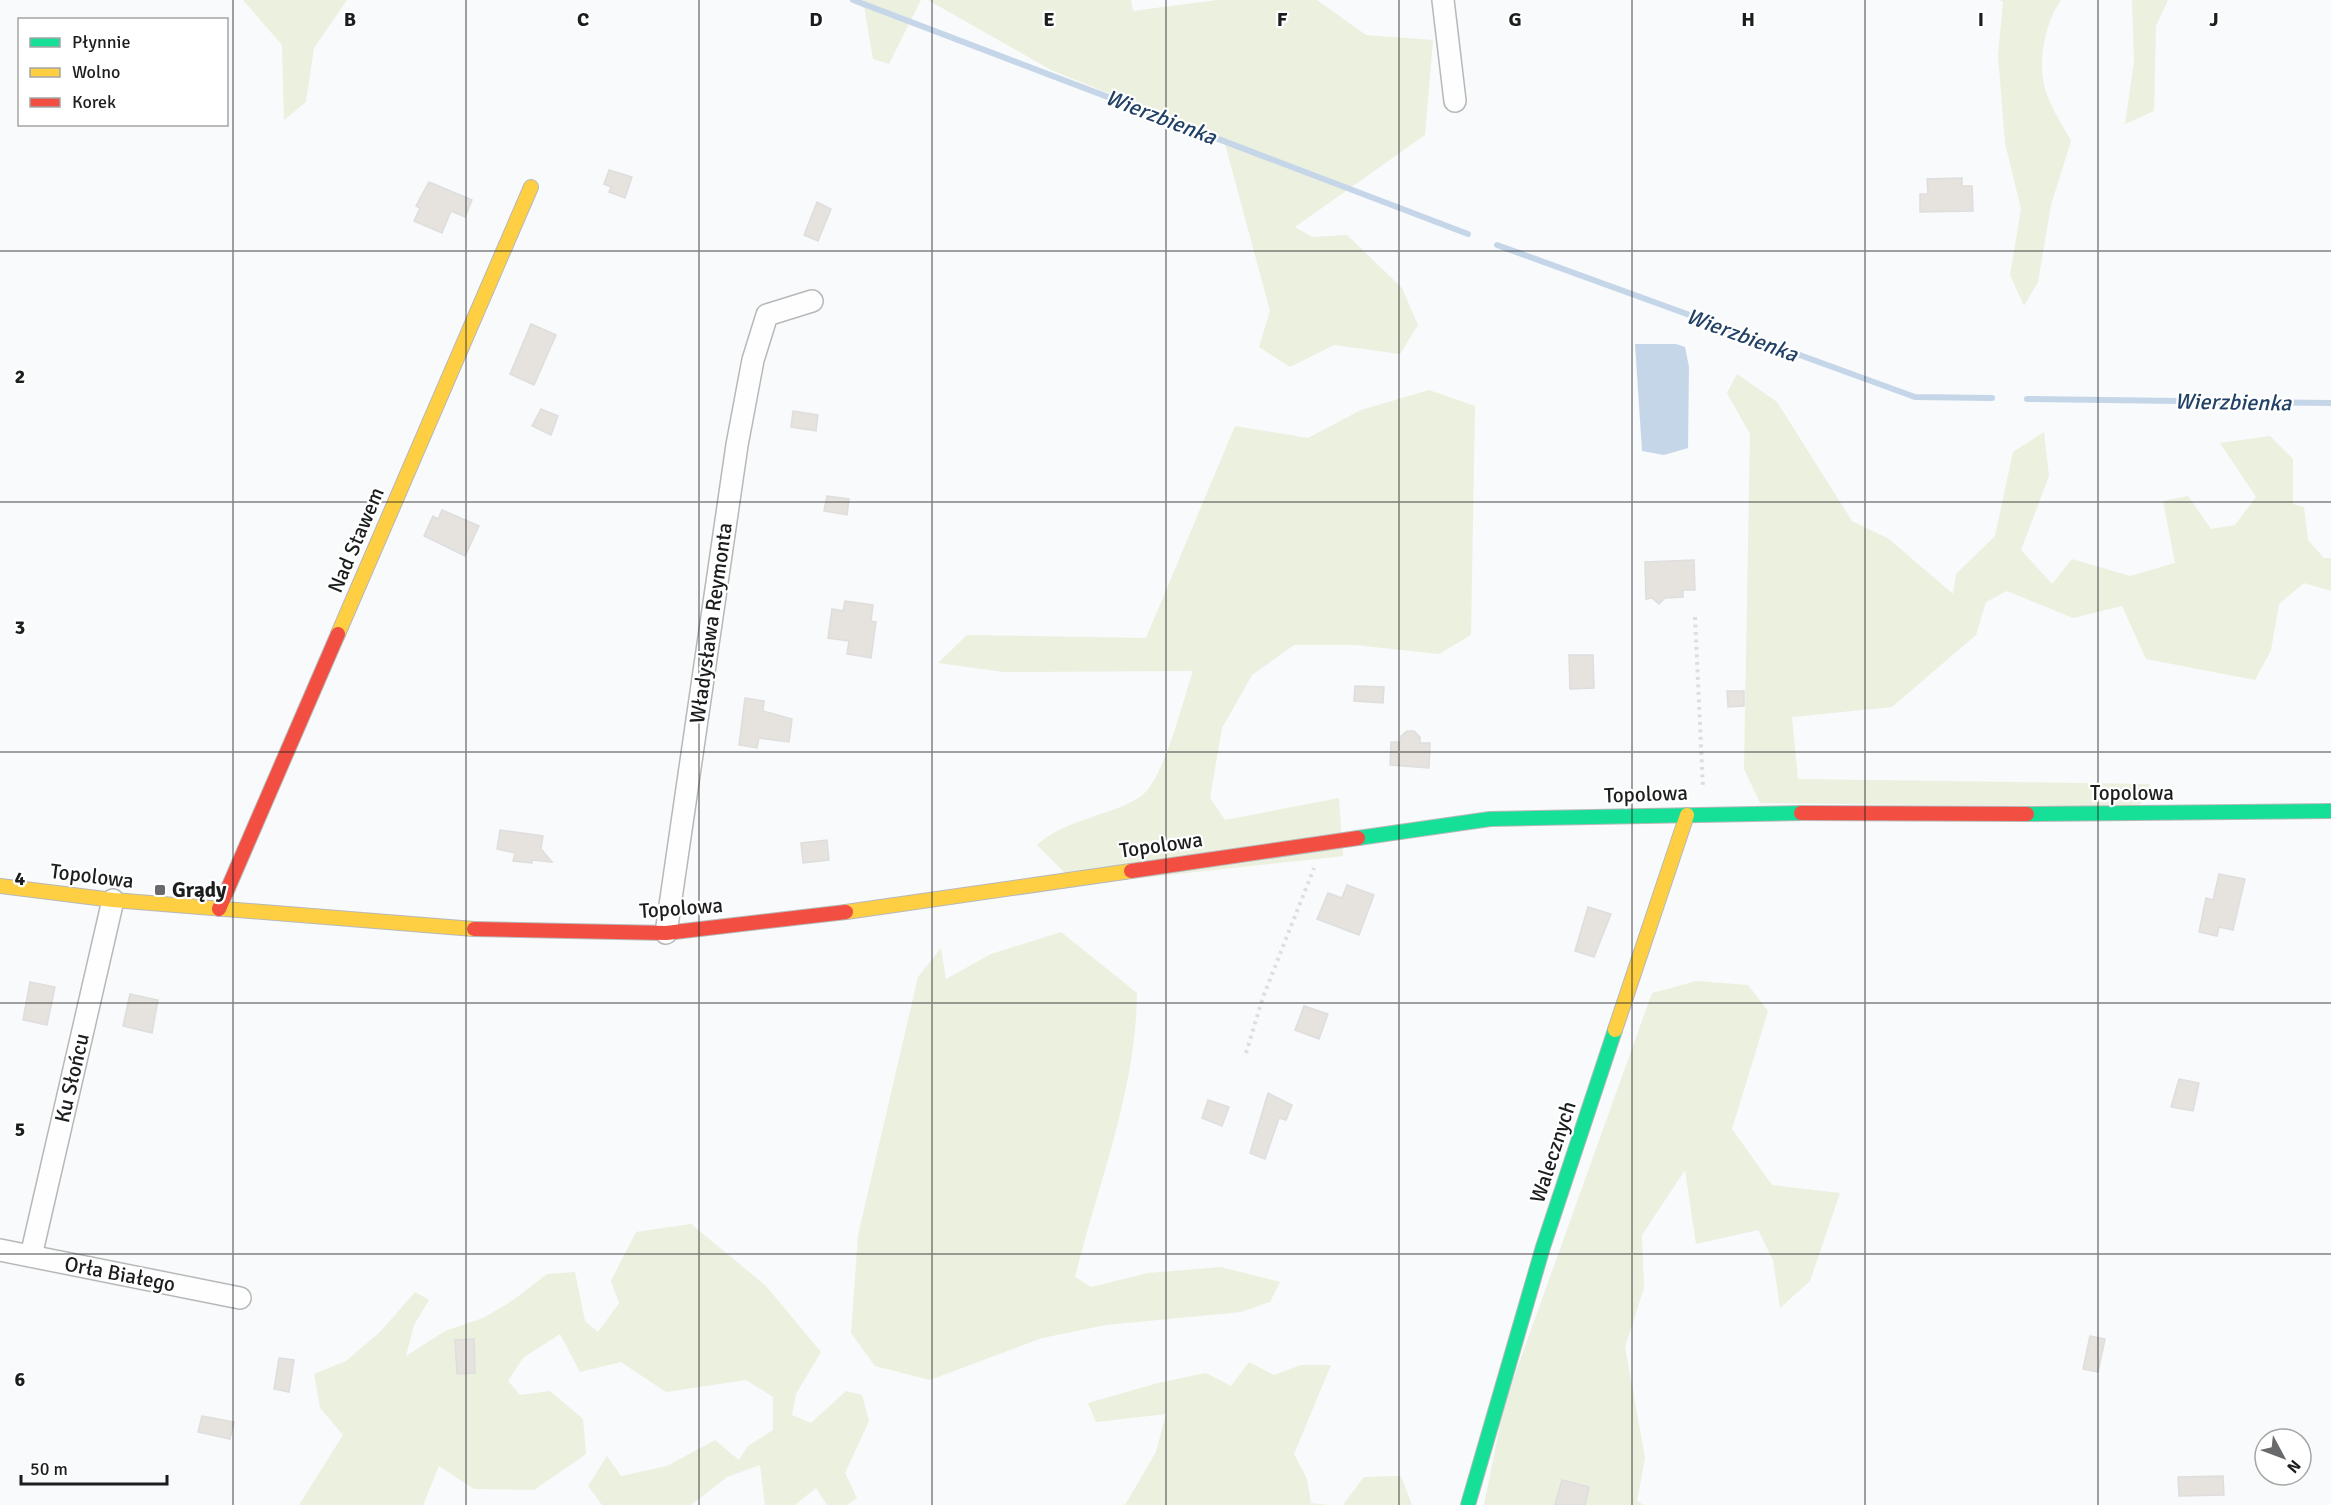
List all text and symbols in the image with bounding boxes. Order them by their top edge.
text: B [344,7,356,32]
text: C [577,7,589,32]
text: D [809,7,823,32]
text: E [1043,7,1055,32]
text: F [1277,7,1288,32]
text: G [1508,7,1522,32]
text: H [1741,7,1755,32]
text: I [1978,7,1984,32]
text: J [2209,7,2219,32]
legend [18,18,228,126]
text: Płynnie [72,31,130,53]
text: Wolno [72,61,120,83]
water label: Wierzbienka [1102,84,1221,151]
text: Korek [72,91,116,113]
water label: Wierzbienka [1683,302,1802,368]
text: 2 [15,364,25,389]
water label: Wierzbienka [2175,387,2292,417]
street label: Nad Stawem [322,483,390,597]
street label: Władysława Reymonta [684,521,738,725]
text: 3 [15,615,25,640]
street label: Topolowa [1604,780,1688,808]
street label: Topolowa [2090,780,2174,806]
street label: Topolowa [1118,826,1204,864]
street label: Topolowa [49,858,135,894]
text: 4 [15,866,26,891]
place label: Grądy [172,877,227,903]
marker: Grądy [153,883,167,897]
street label: Topolowa [638,892,724,924]
street label: Ku Słońcu [49,1031,95,1125]
street label: Walecznych [1524,1098,1582,1206]
text: 5 [15,1117,25,1142]
street label: Orła Białego [62,1251,178,1297]
text: 6 [15,1367,26,1392]
north arrow [2253,1427,2313,1487]
scale bar [21,1448,166,1486]
text: N [2282,1455,2305,1477]
text: 50 m [30,1458,68,1480]

